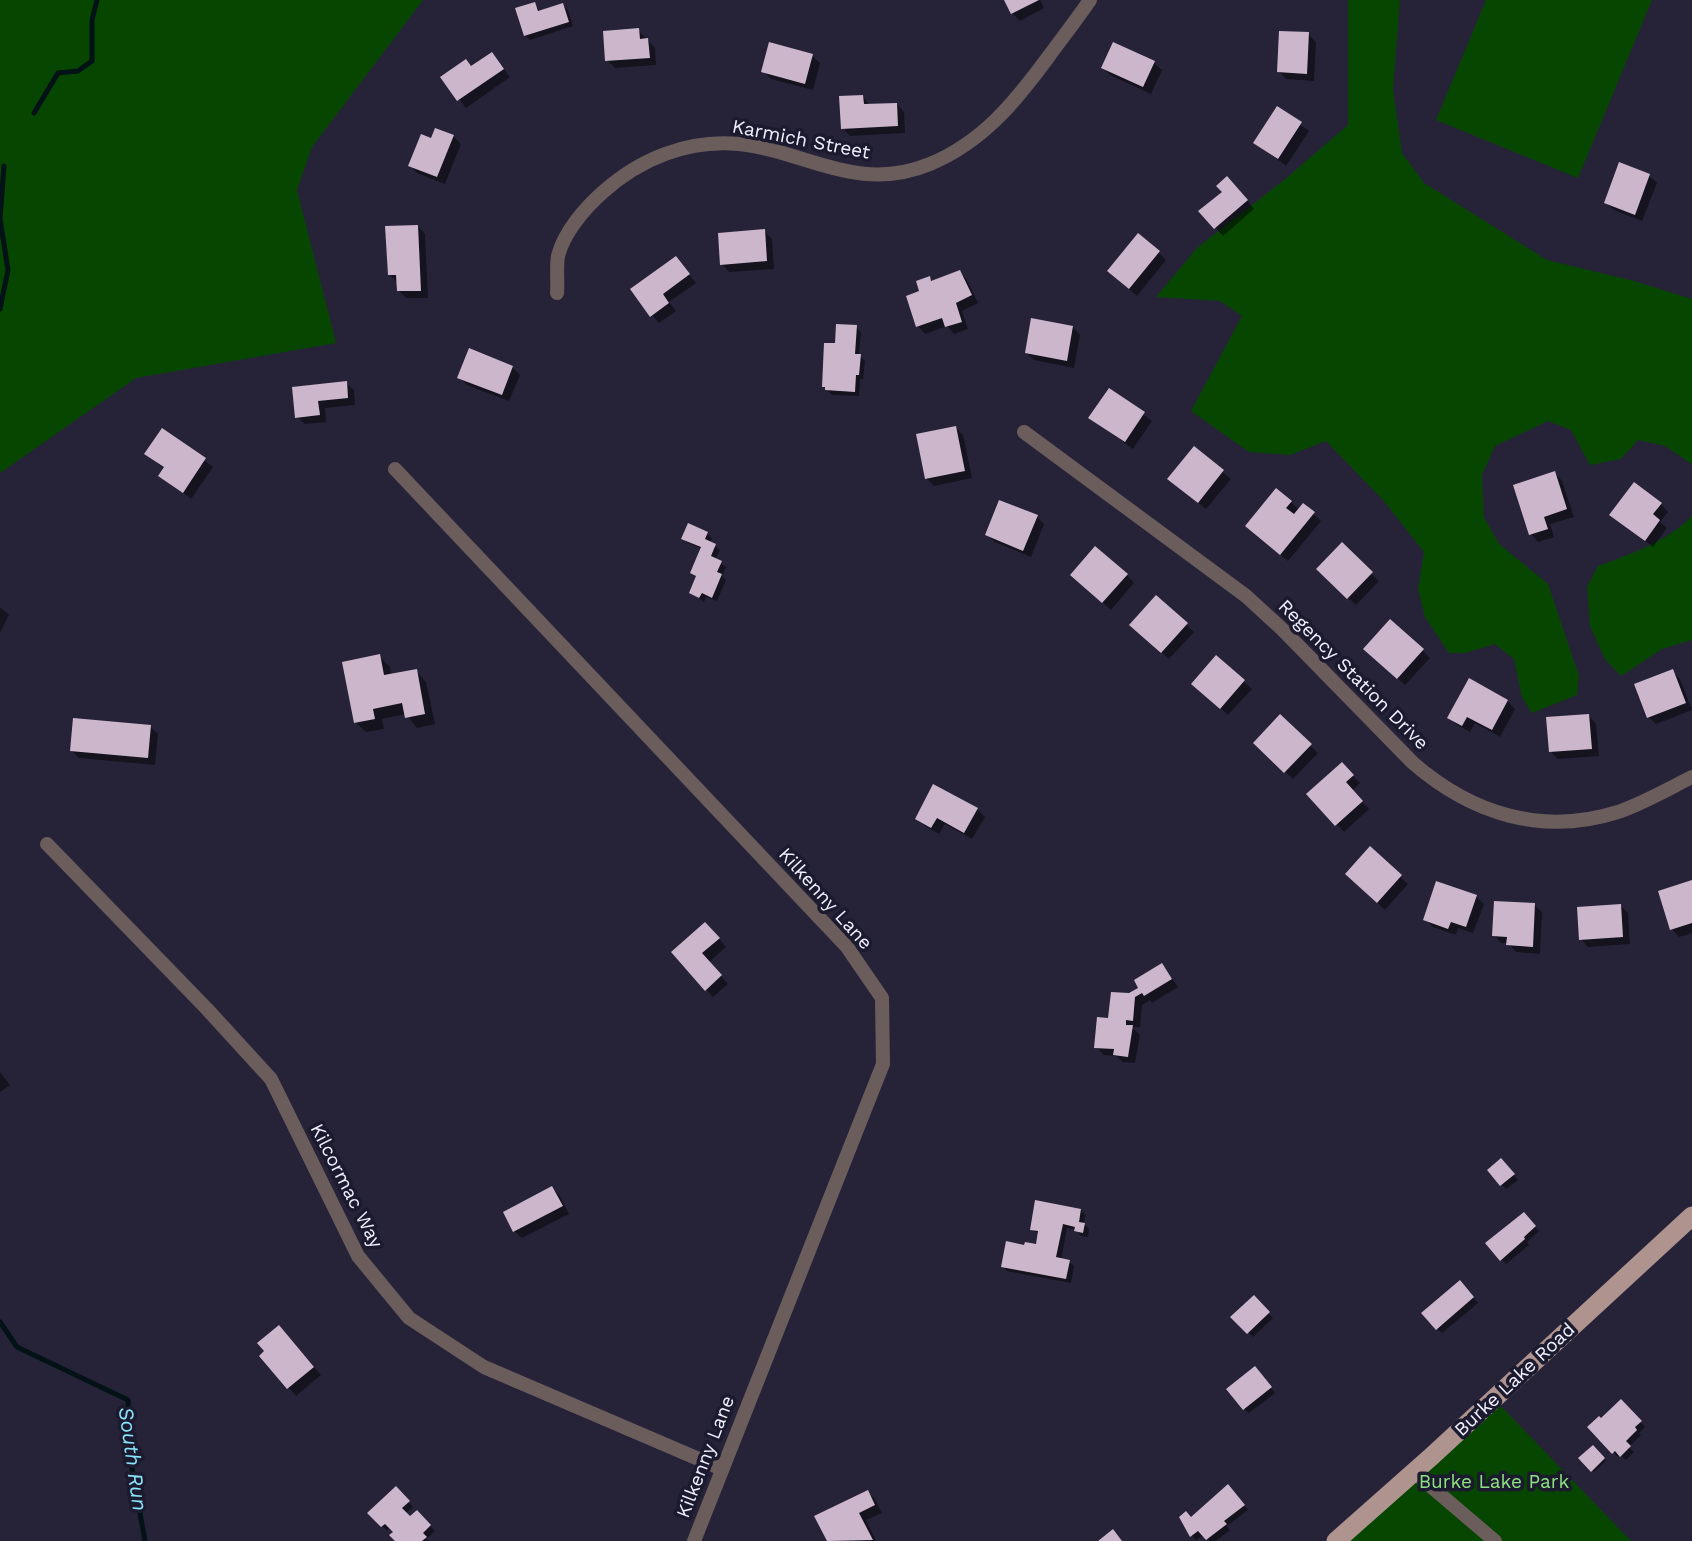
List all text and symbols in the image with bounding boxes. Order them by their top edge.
street label: Karmich Street [730,115,872,165]
street label: Regency Station Drive [1273,595,1433,755]
street label: Kilkenny Lane [773,843,877,955]
street label: Kilcormac Way [305,1120,387,1252]
street label: Burke Lake Road [1450,1318,1580,1442]
street label: Kilkenny Lane [672,1393,740,1521]
water label: South Run [112,1405,152,1513]
park label: Burke Lake Park [1419,1471,1569,1493]

